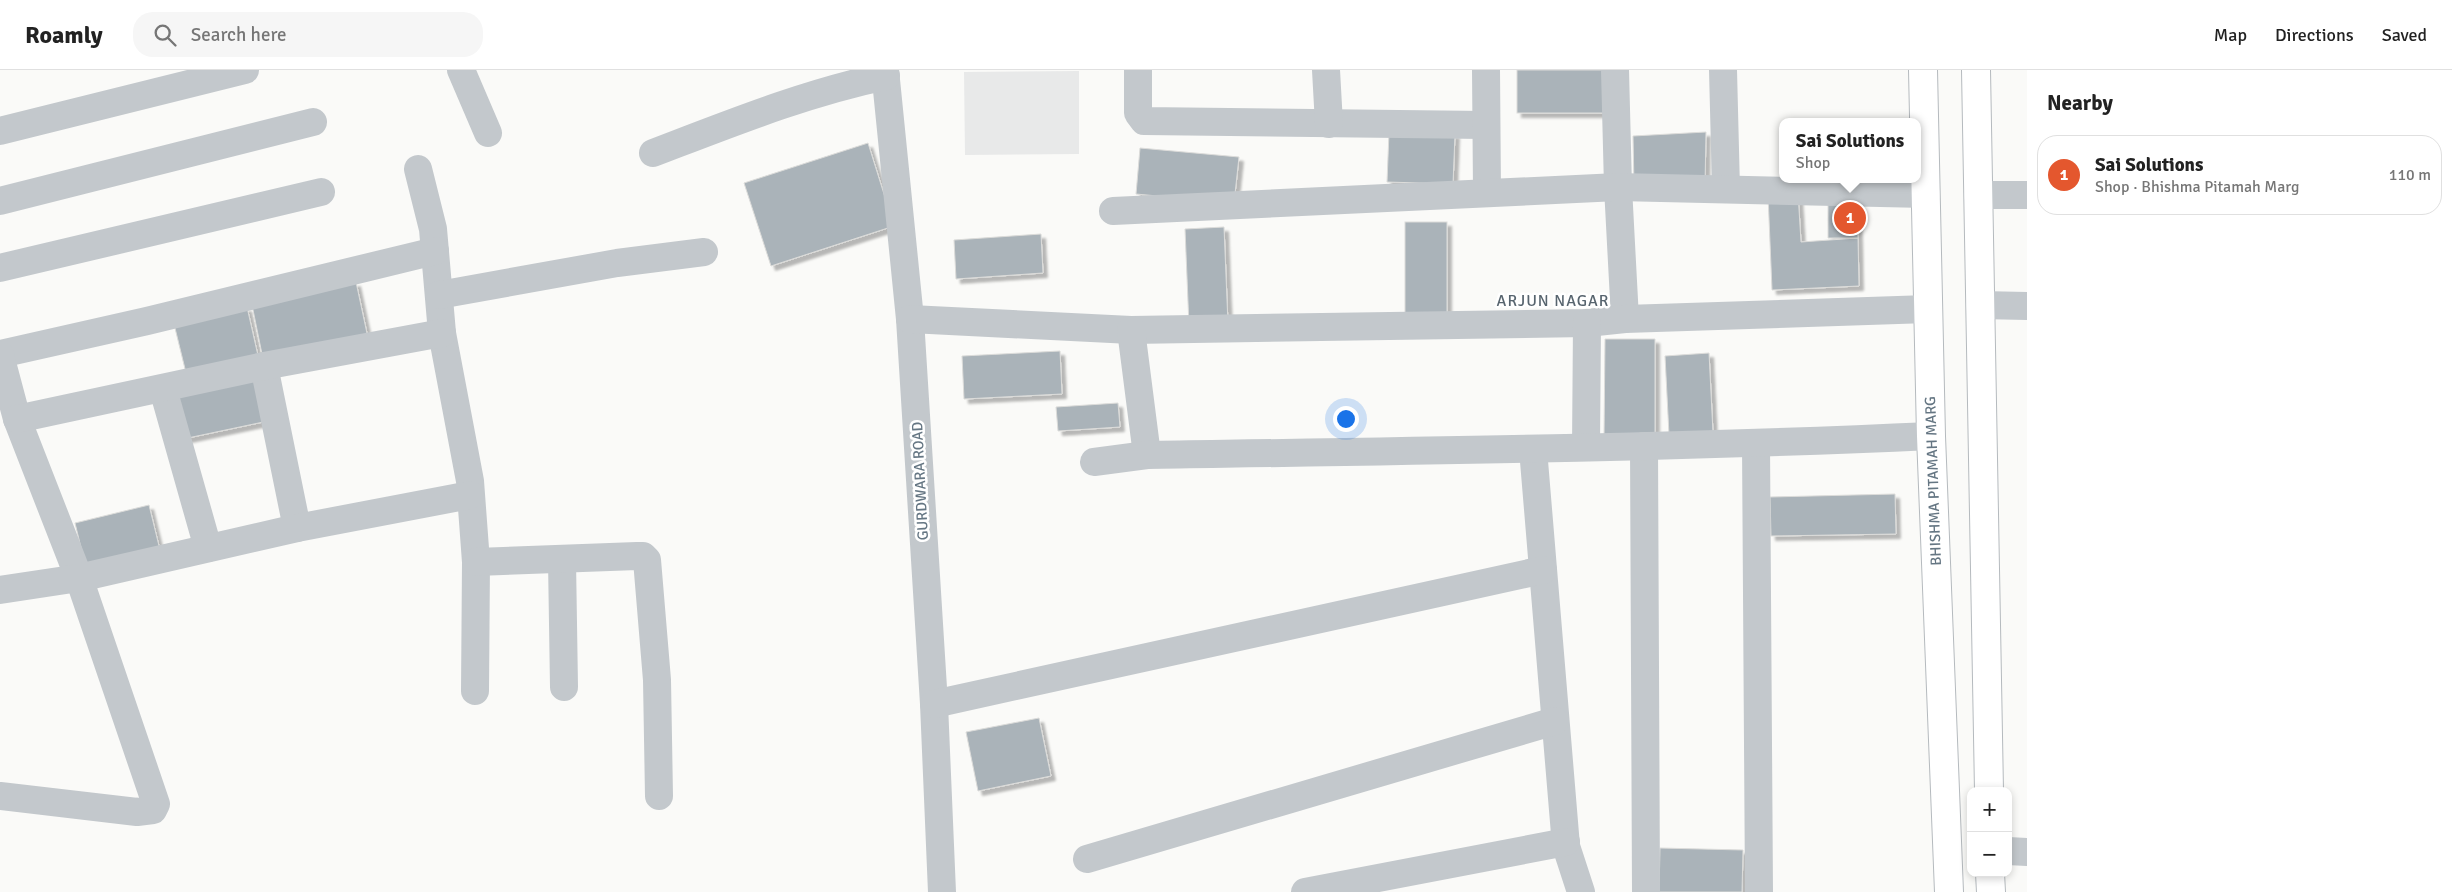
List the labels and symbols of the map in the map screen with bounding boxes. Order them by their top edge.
pin: 1 [1834,199,1866,237]
district label: ARJUN NAGAR [1497,291,1609,311]
street label: BHISHMA PITAMAH MARG [1921,396,1945,566]
your location [1333,406,1359,432]
street label: GURDWARA ROAD [908,421,932,541]

